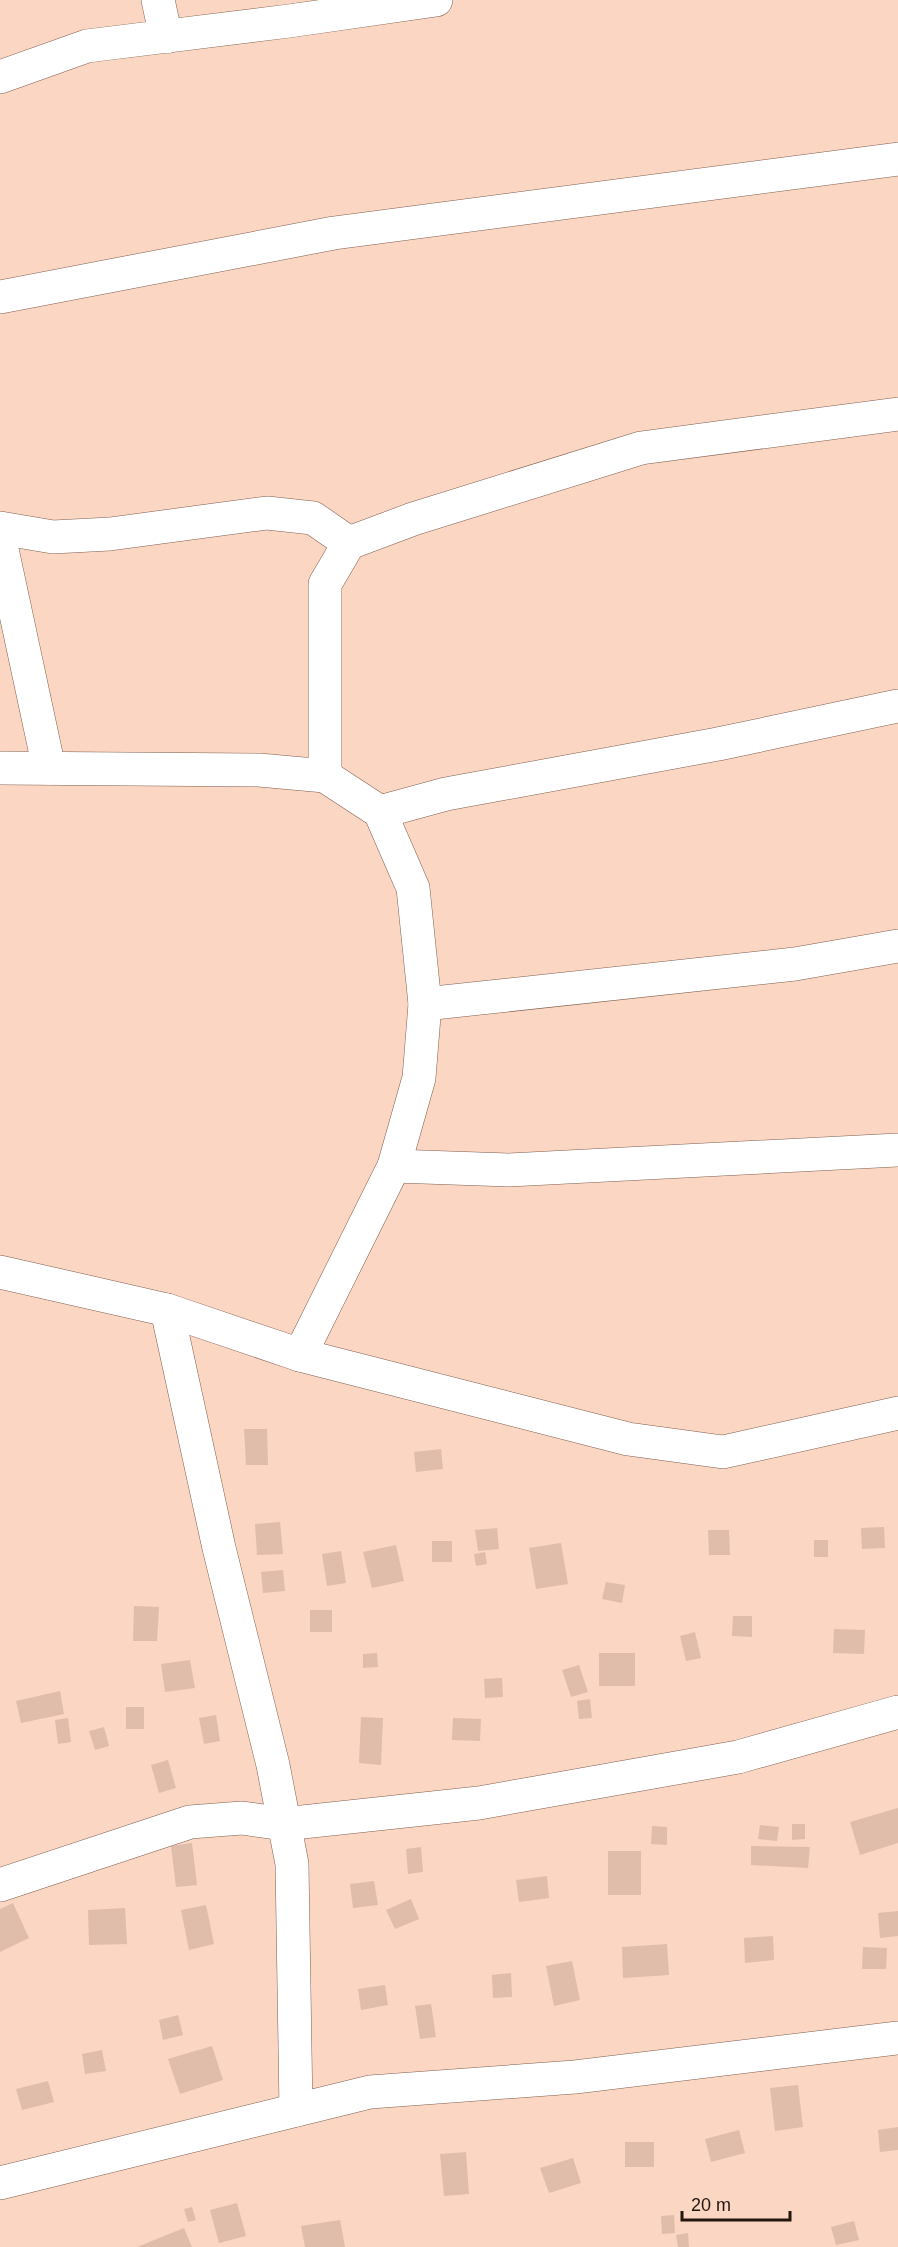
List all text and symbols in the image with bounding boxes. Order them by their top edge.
scale bar [682,2184,790,2222]
text: 20 m [691,2195,731,2215]

